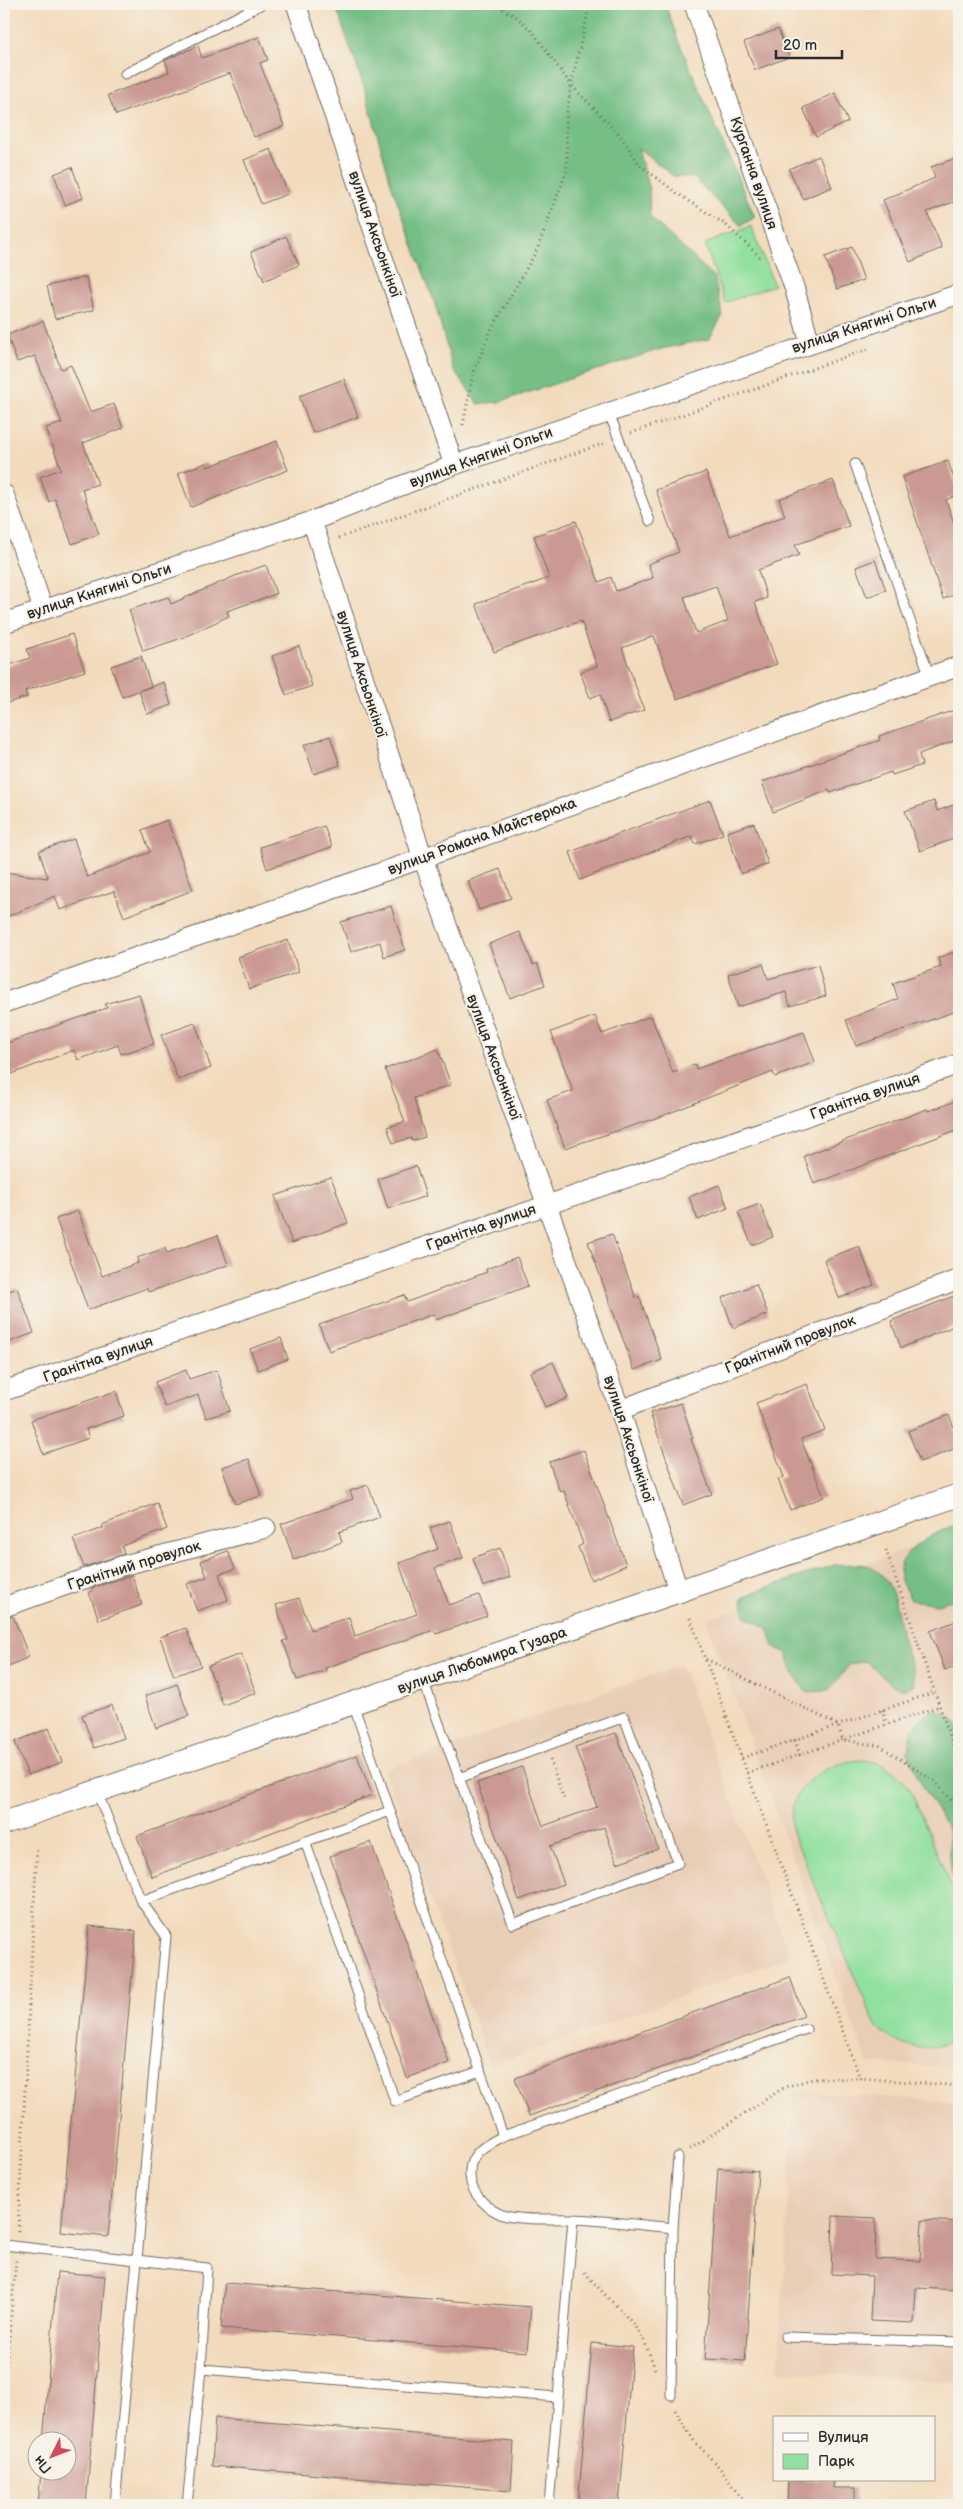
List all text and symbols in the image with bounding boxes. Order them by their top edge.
scale bar [776,28,842,60]
text: 20 m [783,36,817,55]
street label: Курганна вулиця [725,114,782,232]
street label: вулиця Аксьонкіної [344,169,405,300]
street label: вулиця Княгині Ольги [790,293,939,358]
street label: вулиця Княгині Ольги [407,423,555,492]
street label: вулиця Княгині Ольги [25,559,174,624]
street label: вулиця Аксьонкіної [332,608,391,740]
street label: вулиця Романа Майстерюка [385,793,579,879]
street label: вулиця Аксьонкіної [462,992,525,1123]
street label: Гранітна вулиця [808,1069,923,1124]
street label: Гранітна вулиця [424,1200,539,1255]
street label: Гранітний провулок [722,1311,858,1378]
street label: Гранітна вулиця [41,1332,156,1387]
street label: вулиця Аксьонкіної [599,1373,658,1505]
street label: Гранітний провулок [65,1536,203,1595]
street label: вулиця Любомира Гузара [395,1622,569,1698]
legend [773,2416,936,2482]
text: Вулиця [818,2428,869,2447]
north arrow [28,2432,78,2482]
text: Пн [30,2452,55,2477]
text: Парк [818,2452,855,2471]

